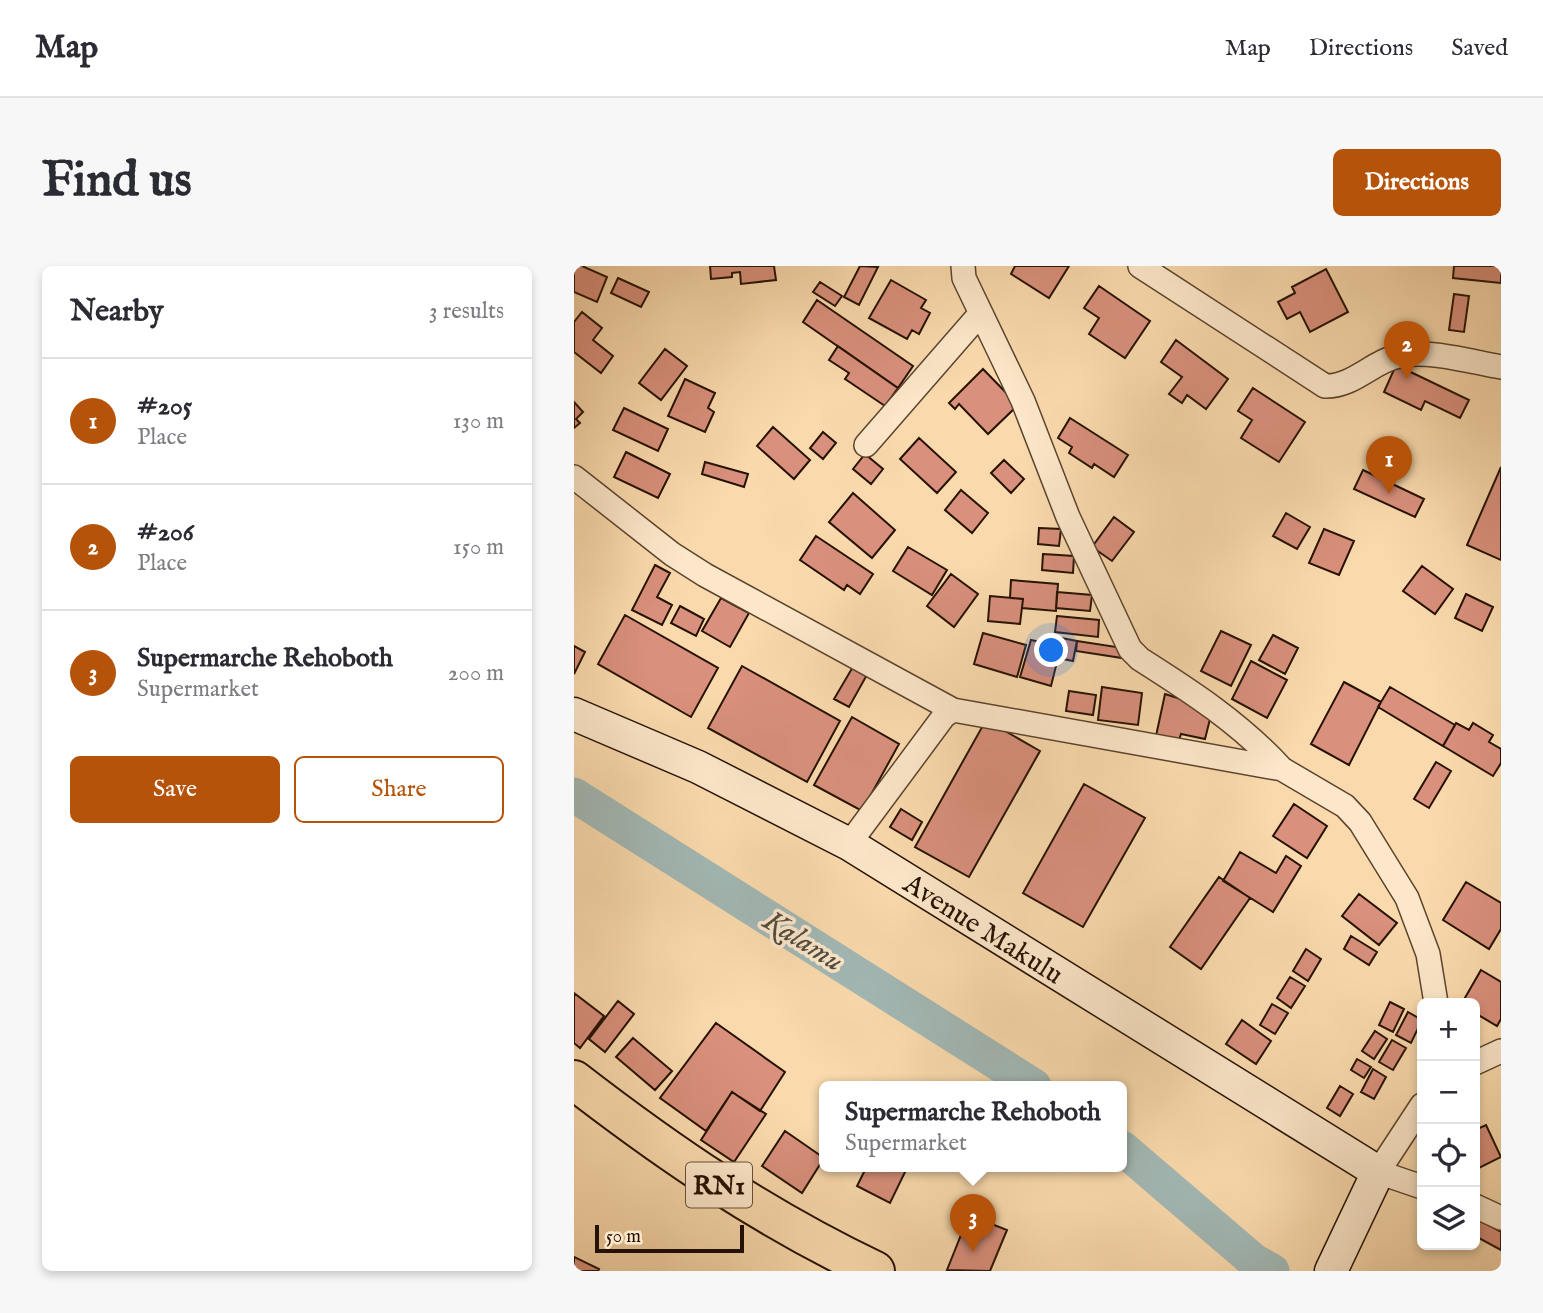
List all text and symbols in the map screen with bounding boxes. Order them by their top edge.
text: Map [35,27,98,69]
text: Map [1225,33,1271,64]
text: Directions [1309,33,1413,64]
text: Saved [1451,33,1508,64]
button: Directions [1333,149,1501,216]
text: Find us [42,151,192,213]
text: Nearby [70,293,163,331]
text: 3 results [429,297,504,326]
pin: 2 [1384,321,1430,379]
text: #205 [137,390,192,423]
text: 1 [89,407,97,436]
text: 130 m [453,407,504,436]
text: Place [137,423,187,452]
pin: 1 [1366,436,1412,494]
text: #206 [137,516,194,549]
text: 2 [88,533,98,562]
text: 150 m [453,533,504,562]
text: Place [137,549,187,578]
your location [1034,633,1068,667]
text: Supermarche Rehoboth [137,642,393,675]
text: 3 [89,659,97,688]
text: 200 m [448,659,504,688]
text: Supermarket [137,675,259,704]
button: Save [70,756,280,823]
button: Share [294,756,504,823]
street label: Avenue Makulu [896,867,1069,993]
water label: Kalamu [755,902,850,981]
map controls [1417,998,1480,1250]
button: + [1417,998,1480,1061]
button: − [1417,1061,1480,1124]
popup [819,1081,1127,1172]
text: Supermarche Rehoboth [845,1096,1101,1129]
button: locate [1417,1124,1480,1187]
text: Supermarket [845,1129,967,1158]
road number: RN1 [686,1162,752,1208]
button: layers [1417,1187,1480,1250]
pin: 3 [950,1194,996,1252]
scale bar [595,1222,744,1254]
text: 50 m [606,1225,641,1249]

